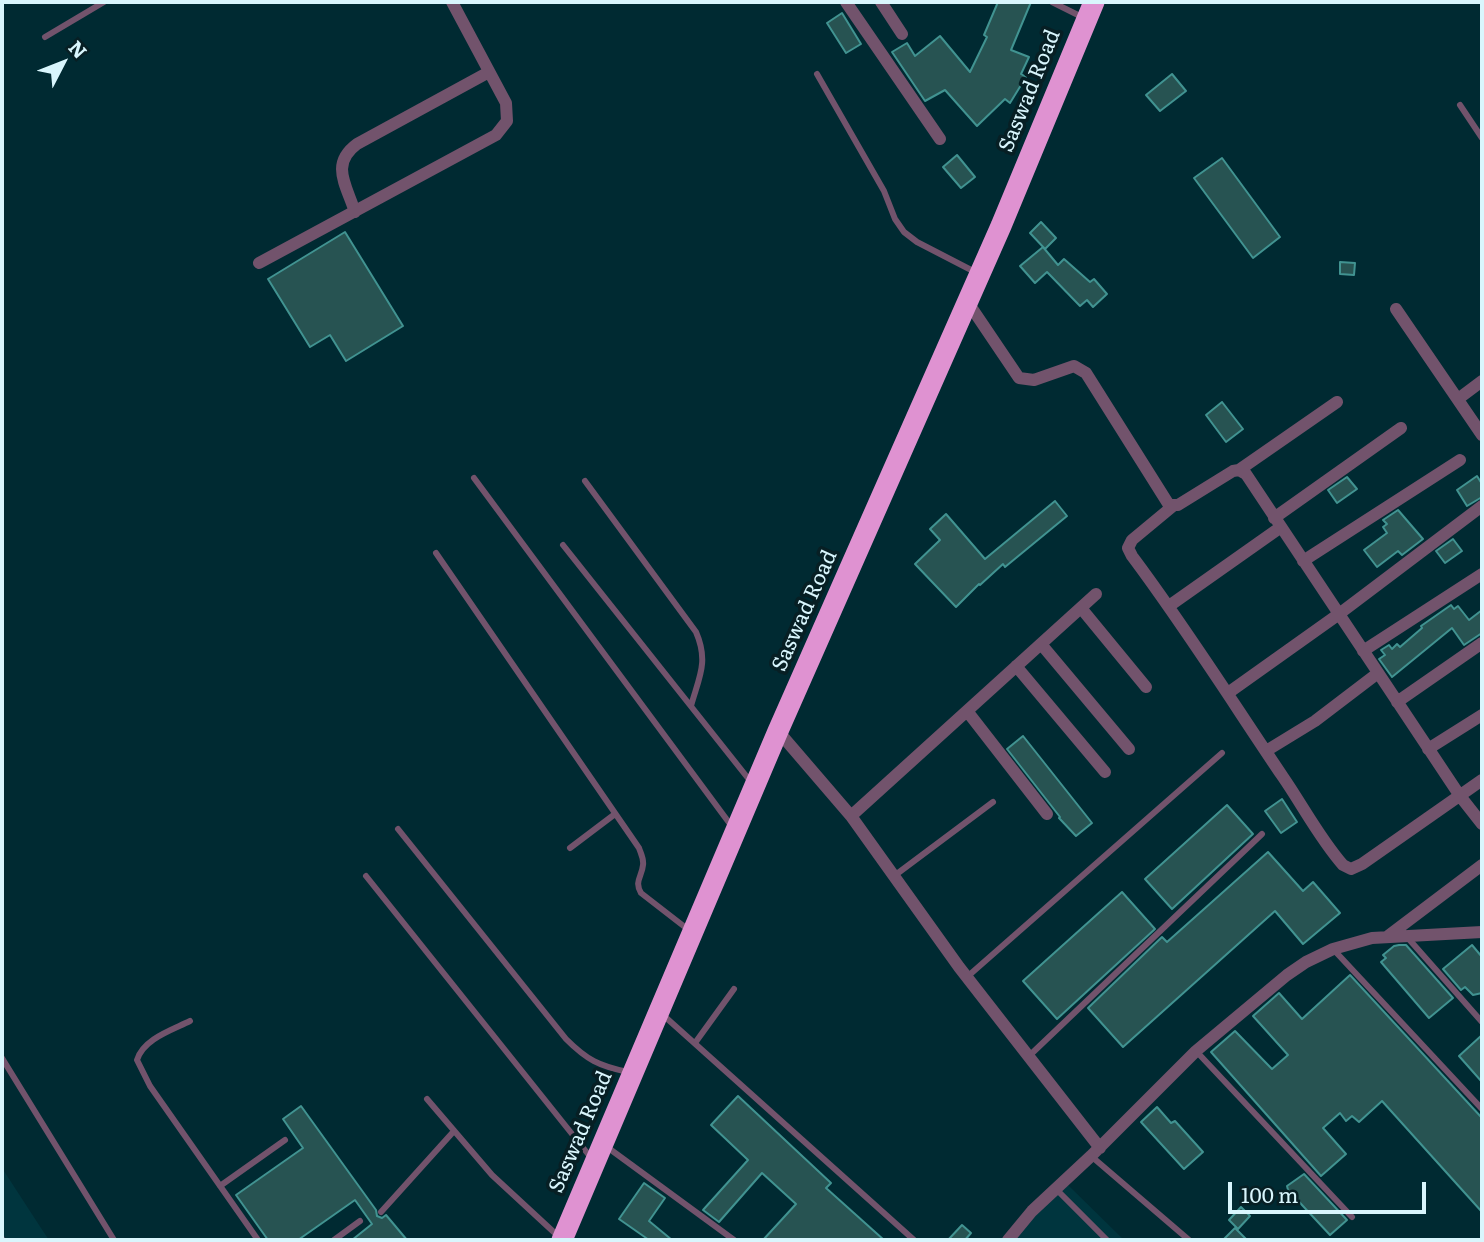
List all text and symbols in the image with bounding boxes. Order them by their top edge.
street label: Saswad Road [994,26,1066,156]
north arrow [28,28,98,98]
text: N [63,34,94,64]
street label: Saswad Road [767,546,843,676]
street label: Saswad Road [544,1067,618,1197]
scale bar [1232,1168,1430,1212]
text: 100 m [1241,1178,1298,1209]

